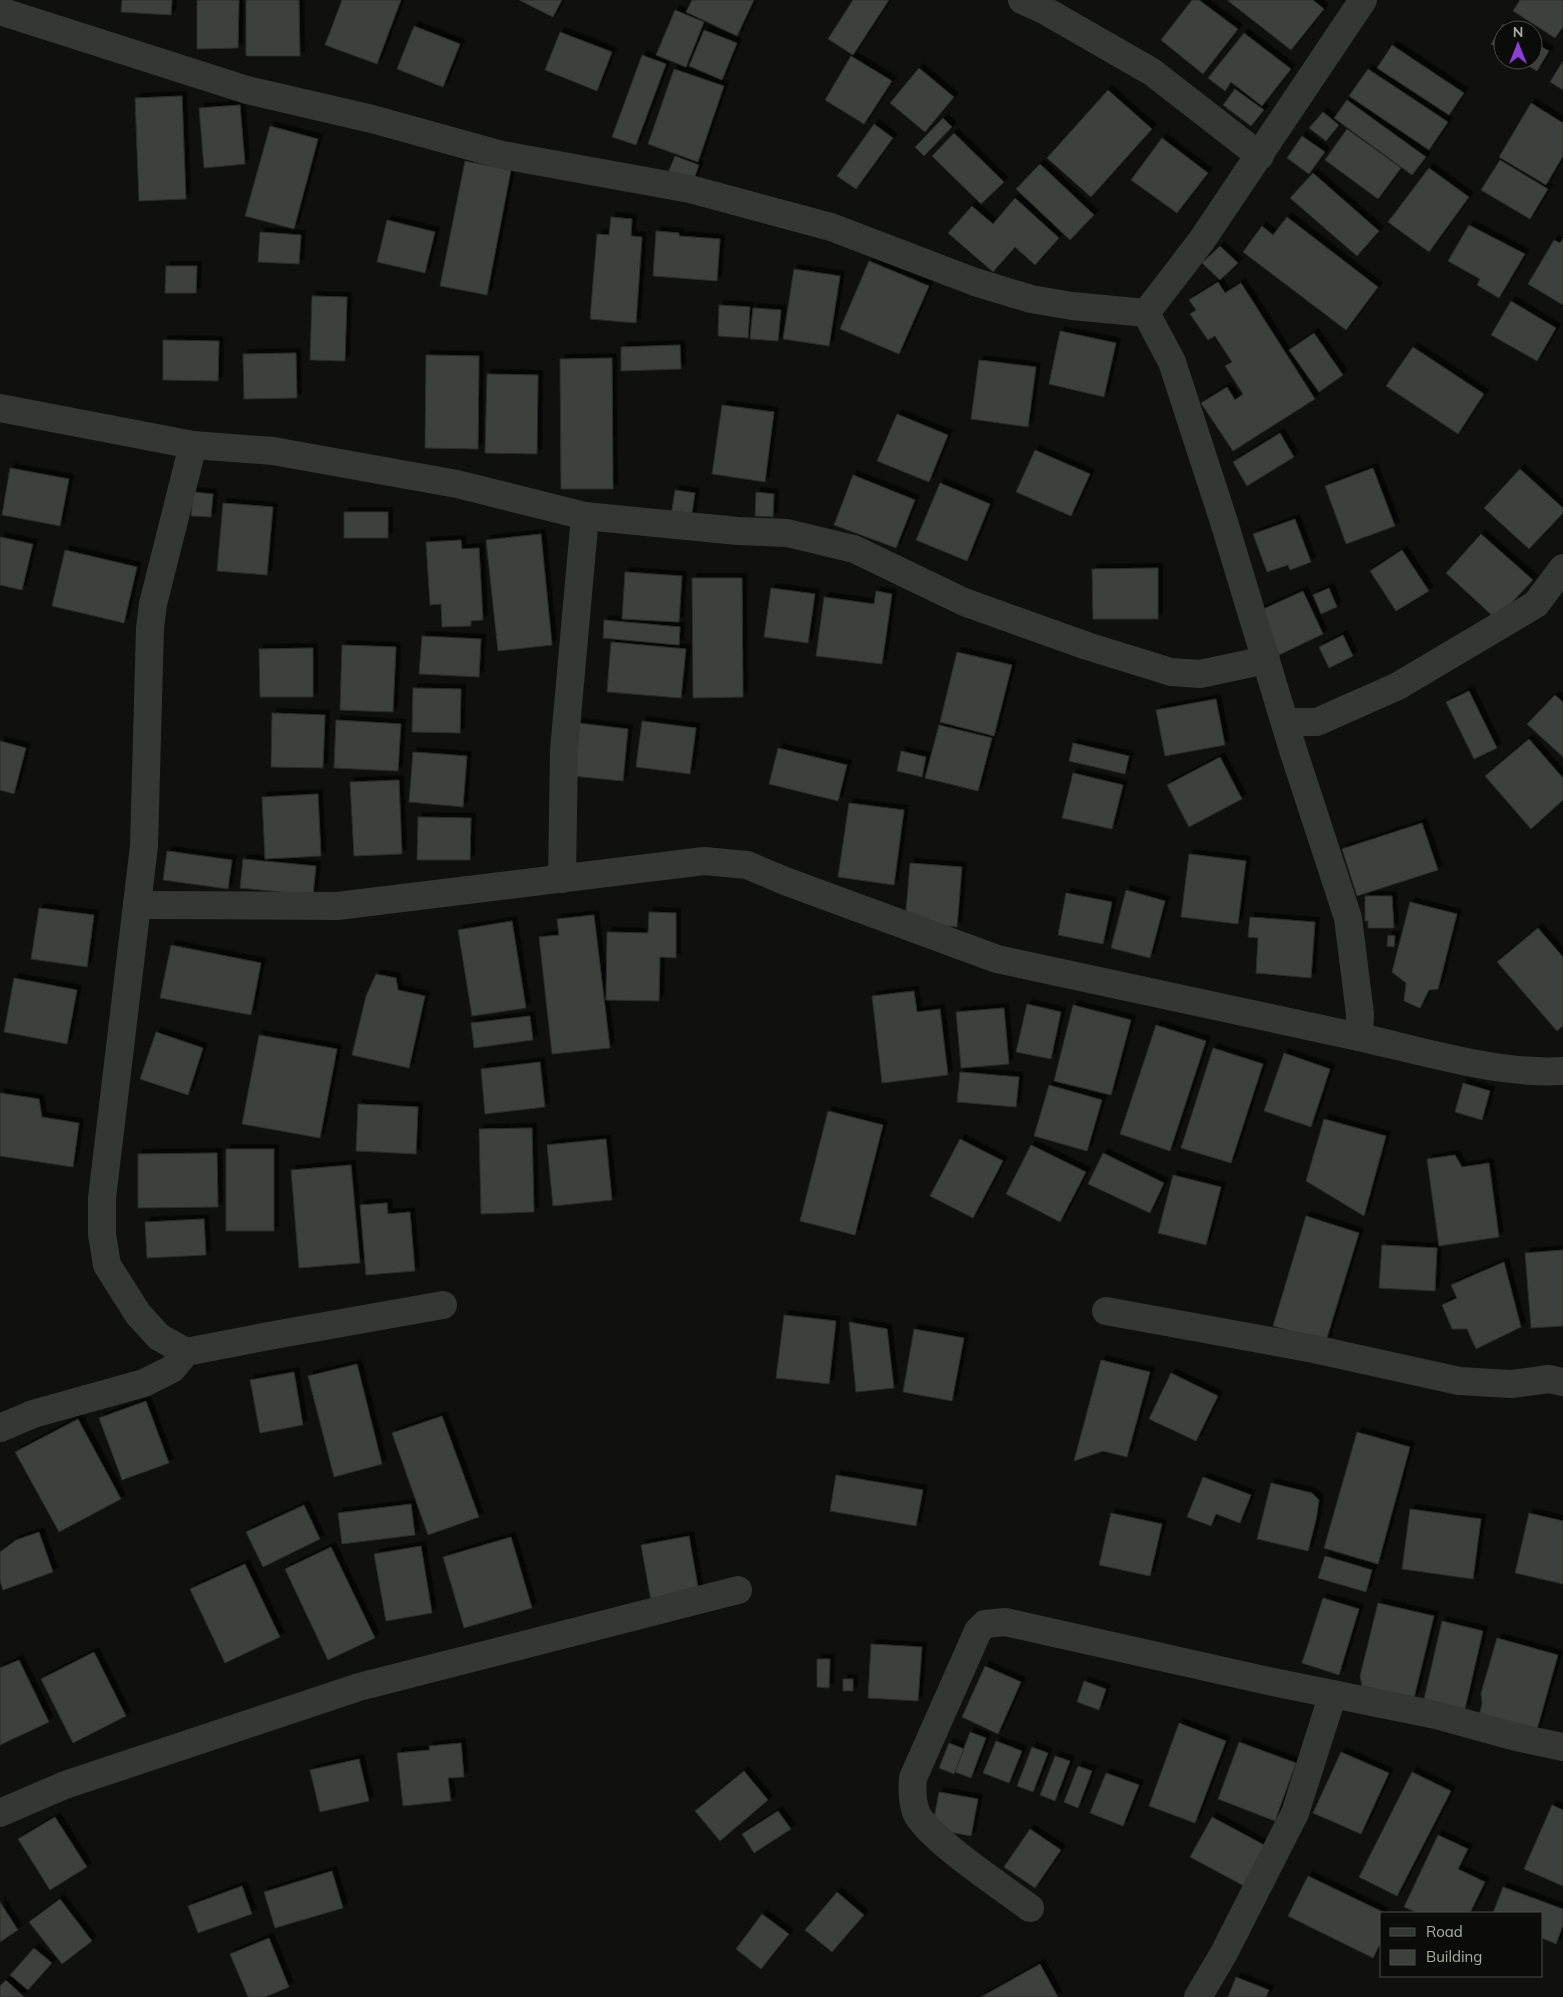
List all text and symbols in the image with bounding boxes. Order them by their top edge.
north arrow [1493,20,1543,70]
text: N [1513,23,1523,41]
legend [1380,1912,1543,1977]
text: Road [1426,1922,1463,1941]
text: Building [1426,1947,1482,1966]

